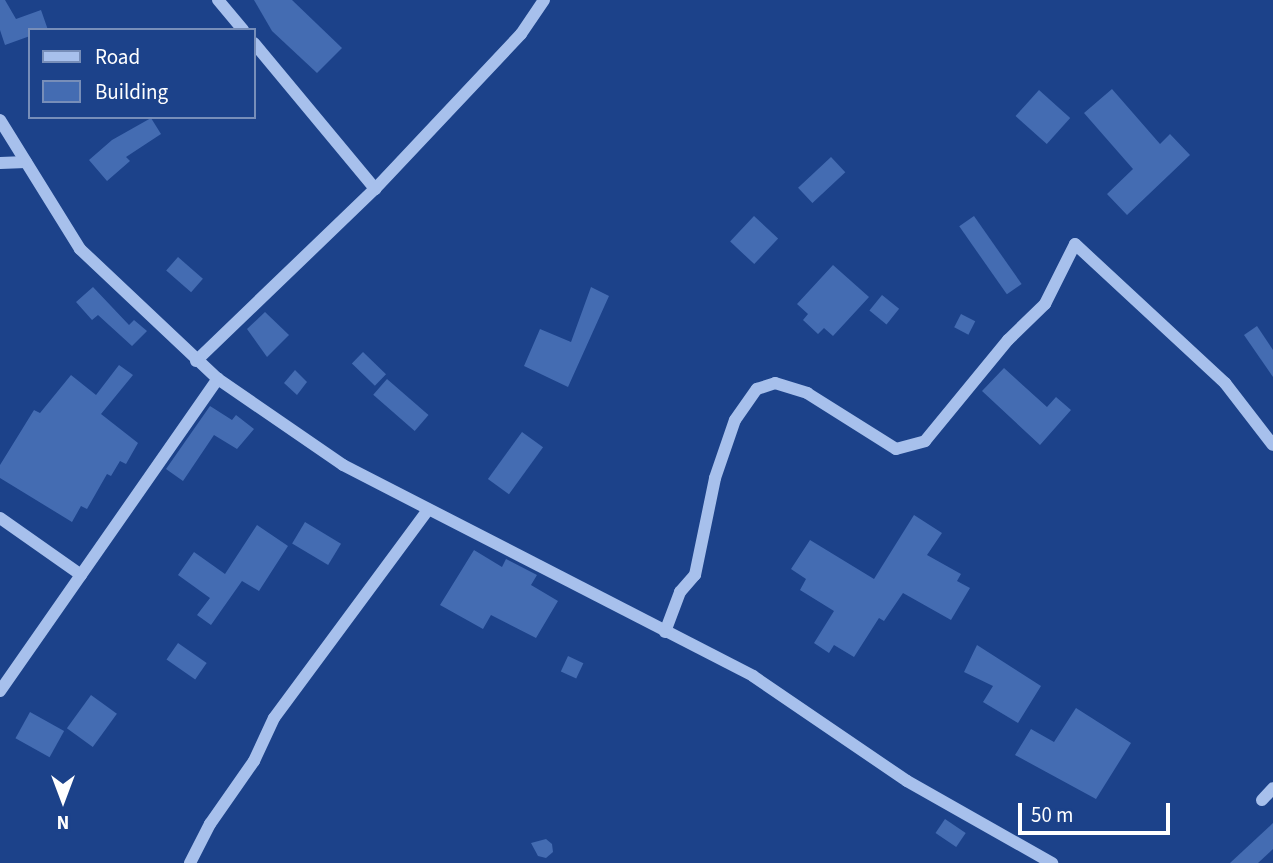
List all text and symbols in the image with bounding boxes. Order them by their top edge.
legend [28,28,256,119]
text: Road [95,42,140,72]
text: Building [95,77,168,107]
north arrow [28,765,98,835]
scale bar [1021,790,1173,834]
text: 50 m [1031,800,1073,830]
text: N [57,808,69,835]

